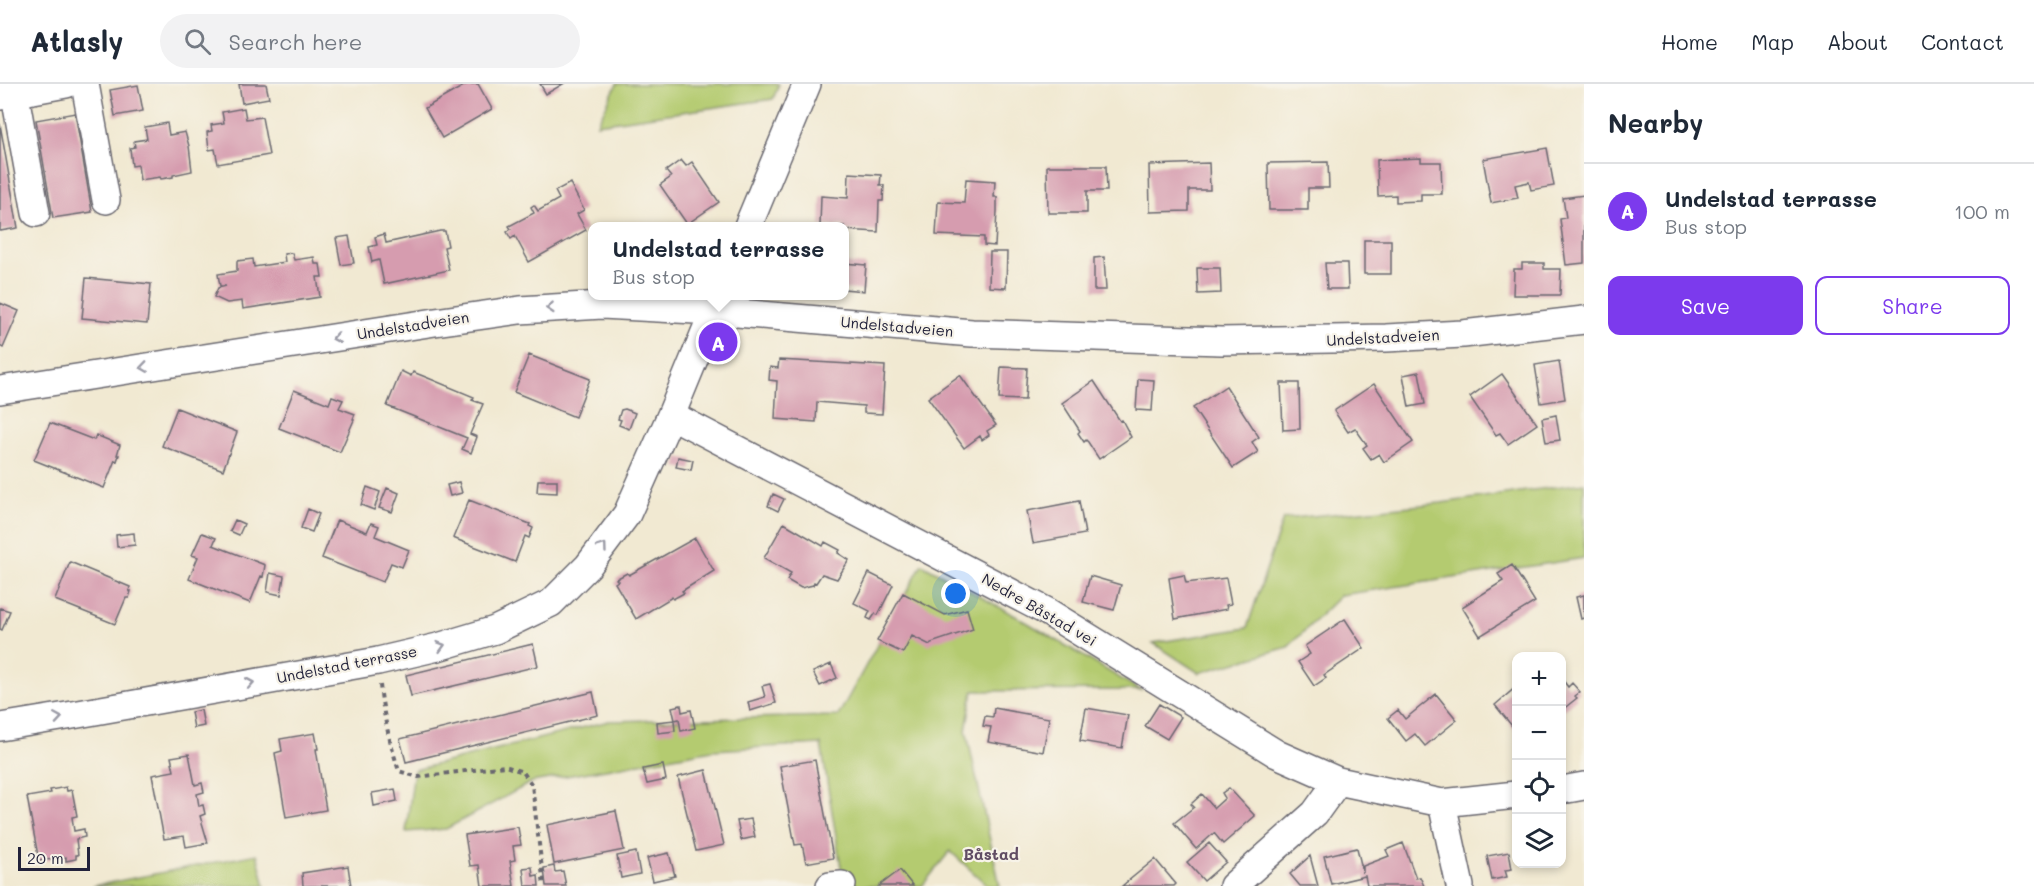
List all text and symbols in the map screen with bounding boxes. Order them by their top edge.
search box [160,14,580,68]
text: Atlasly [30,23,124,59]
icon: search [181,25,214,58]
text: Search here [229,27,362,56]
text: Home [1661,28,1718,55]
text: Map [1751,28,1794,55]
text: About [1827,28,1888,55]
text: Contact [1921,28,2004,55]
text: Nearby [1608,106,1703,140]
text: Undelstad terrasse [1665,184,1877,213]
text: A [1621,198,1634,224]
text: 100 m [1954,198,2010,224]
text: Bus stop [1665,213,1747,239]
popup [588,222,849,300]
text: Undelstad terrasse [613,234,824,263]
text: Bus stop [613,263,695,289]
button: Save [1608,276,1803,335]
button: Share [1815,276,2010,335]
one-way arrow [546,302,555,315]
street label: Undelstadveien [355,306,470,344]
street label: Undelstadveien [840,311,954,341]
pin: A [698,320,738,364]
street label: Undelstadveien [1326,324,1440,350]
one-way arrow [332,331,341,343]
one-way arrow [139,361,148,373]
one-way arrow [595,542,606,553]
street label: Nedre Båstad vei [978,568,1101,650]
your location [941,579,970,608]
street label: Undelstad terrasse [275,641,419,687]
one-way arrow [435,641,446,653]
map controls [1512,652,1566,868]
button: + [1512,652,1566,706]
one-way arrow [244,677,254,690]
button: − [1512,706,1566,760]
one-way arrow [53,712,62,724]
button: locate [1512,760,1566,814]
button: layers [1512,814,1566,868]
district label: Båstad [963,843,1019,864]
scale bar [18,844,90,872]
text: 20 m [27,847,64,868]

